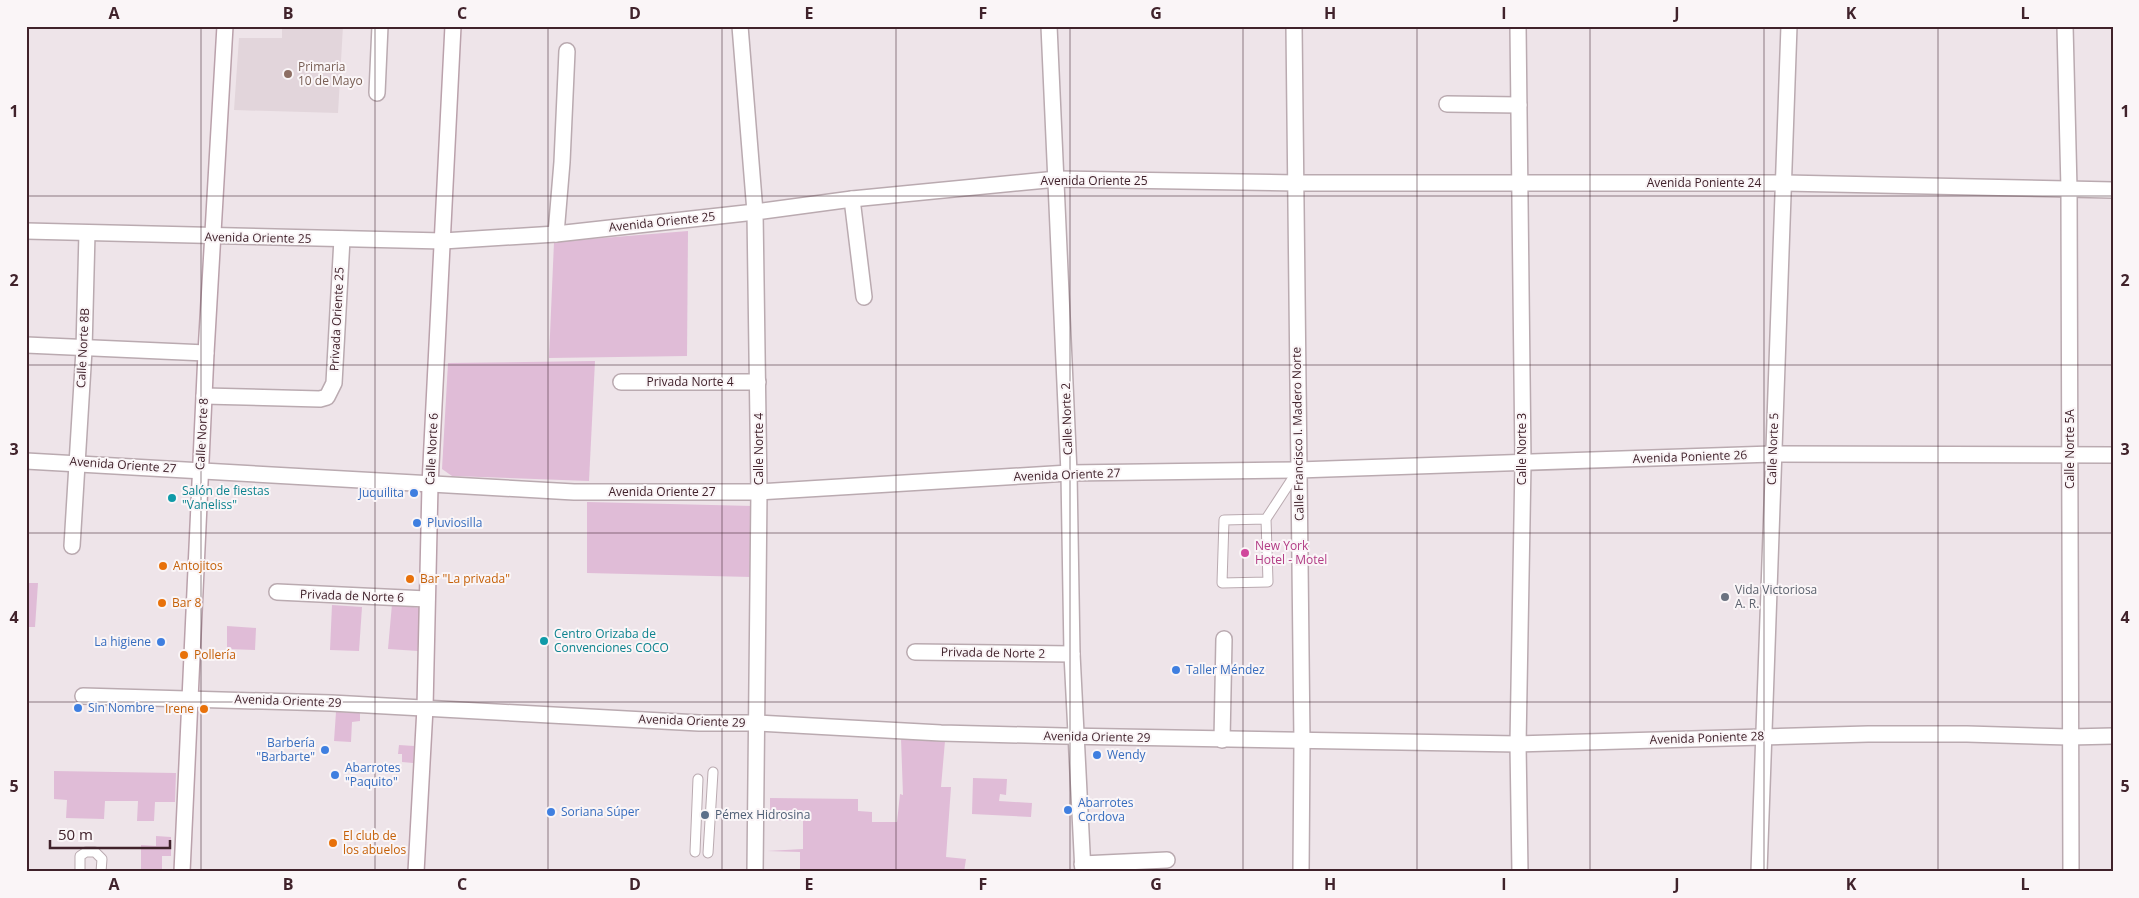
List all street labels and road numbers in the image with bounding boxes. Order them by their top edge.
street label: Avenida Oriente 25 [1040,172,1148,189]
street label: Avenida Poniente 24 [1647,174,1761,191]
street label: Avenida Oriente 25 [608,207,716,236]
street label: Avenida Oriente 25 [204,228,312,247]
street label: Privada Oriente 25 [325,266,348,371]
street label: Calle Norte 8B [72,307,93,388]
street label: Calle Francisco I. Madero Norte [1287,346,1308,521]
street label: Privada Norte 4 [646,373,734,390]
street label: Calle Norte 2 [1057,382,1076,455]
street label: Calle Norte 8 [191,397,212,471]
street label: Calle Norte 5A [2061,409,2078,489]
street label: Calle Norte 6 [421,412,442,486]
street label: Calle Norte 5 [1763,412,1782,485]
street label: Calle Norte 4 [750,413,767,485]
street label: Calle Norte 3 [1513,413,1530,485]
street label: Avenida Poniente 26 [1632,446,1748,467]
street label: Avenida Oriente 27 [69,452,177,477]
street label: Avenida Oriente 27 [1013,464,1121,485]
street label: Avenida Oriente 27 [608,483,716,500]
street label: Privada de Norte 6 [300,585,405,606]
street label: Privada de Norte 2 [941,643,1045,662]
street label: Avenida Oriente 29 [234,690,342,711]
street label: Avenida Oriente 29 [638,710,746,731]
street label: Avenida Oriente 29 [1043,727,1151,746]
street label: Avenida Poniente 28 [1649,727,1765,748]

